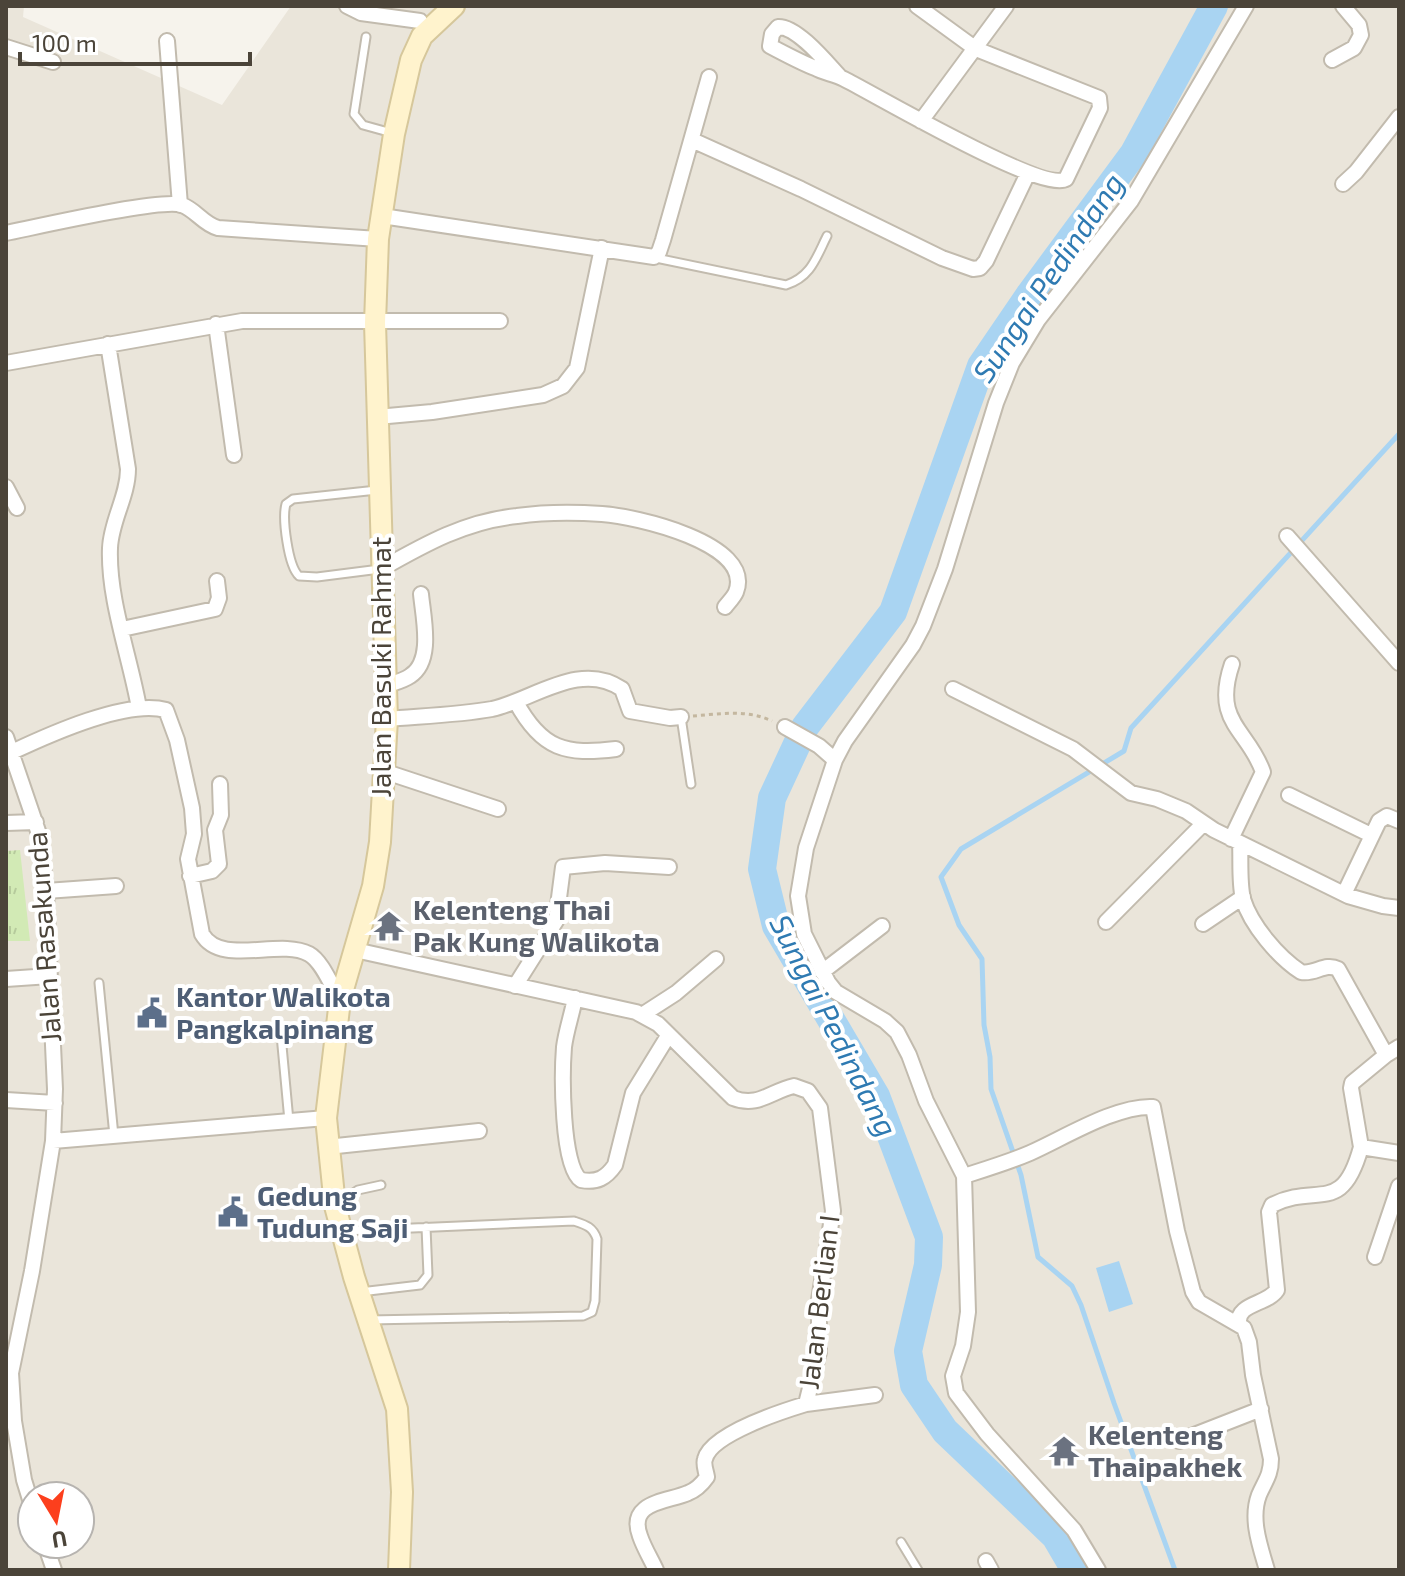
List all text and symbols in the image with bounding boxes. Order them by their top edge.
scale bar [20,16,250,66]
text: 100 m [32,28,97,57]
water label: Sungai Pedindang [964,166,1131,388]
street label: Jalan Basuki Rahmat [363,537,397,797]
street label: Jalan Rasakunda [19,831,67,1044]
place label: Kelenteng Thai Pak Kung Walikota [413,892,660,958]
water label: Sungai Pedindang [763,908,906,1142]
temple icon: Kelenteng Thai Pak Kung Walikota [372,909,406,943]
place label: Kantor Walikota Pangkalpinang [176,979,391,1045]
public building icon: Kantor Walikota Pangkalpinang [135,996,169,1030]
place label: Gedung Tudung Saji [257,1178,409,1244]
public building icon: Gedung Tudung Saji [216,1195,250,1229]
street label: Jalan Berlian I [790,1213,846,1391]
place label: Kelenteng Thaipakhek [1088,1417,1242,1483]
temple icon: Kelenteng Thaipakhek [1047,1434,1081,1468]
north arrow [16,1480,96,1560]
text: U [50,1527,69,1555]

